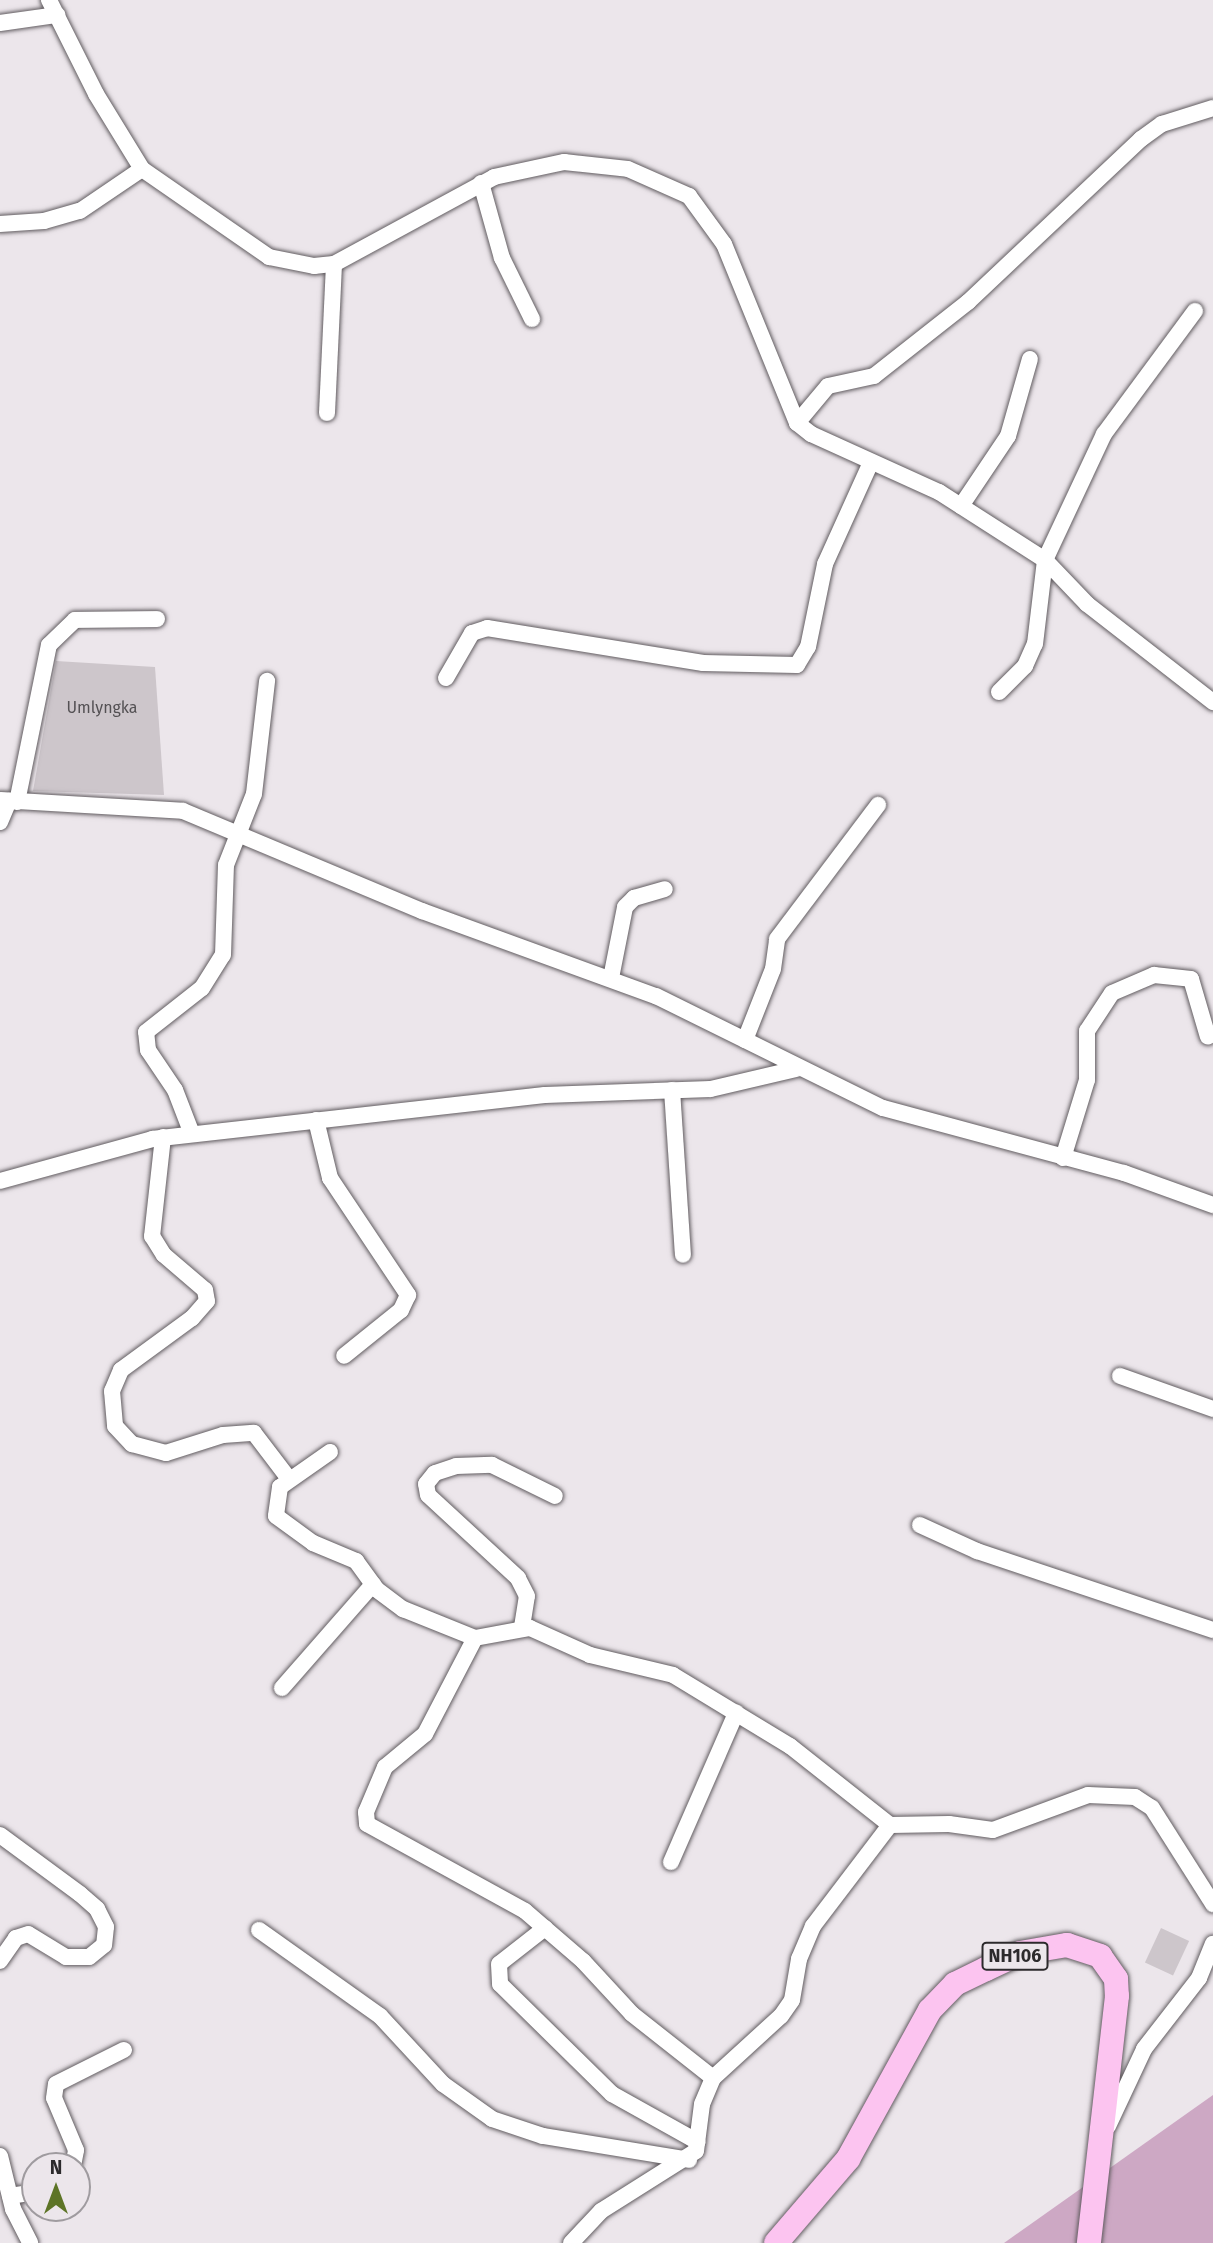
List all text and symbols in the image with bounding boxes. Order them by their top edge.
house number: Umlyngka [66,698,138,718]
road number: NH106 [980,1942,1050,1970]
north arrow [21,2152,91,2222]
text: N [50,2156,62,2179]

